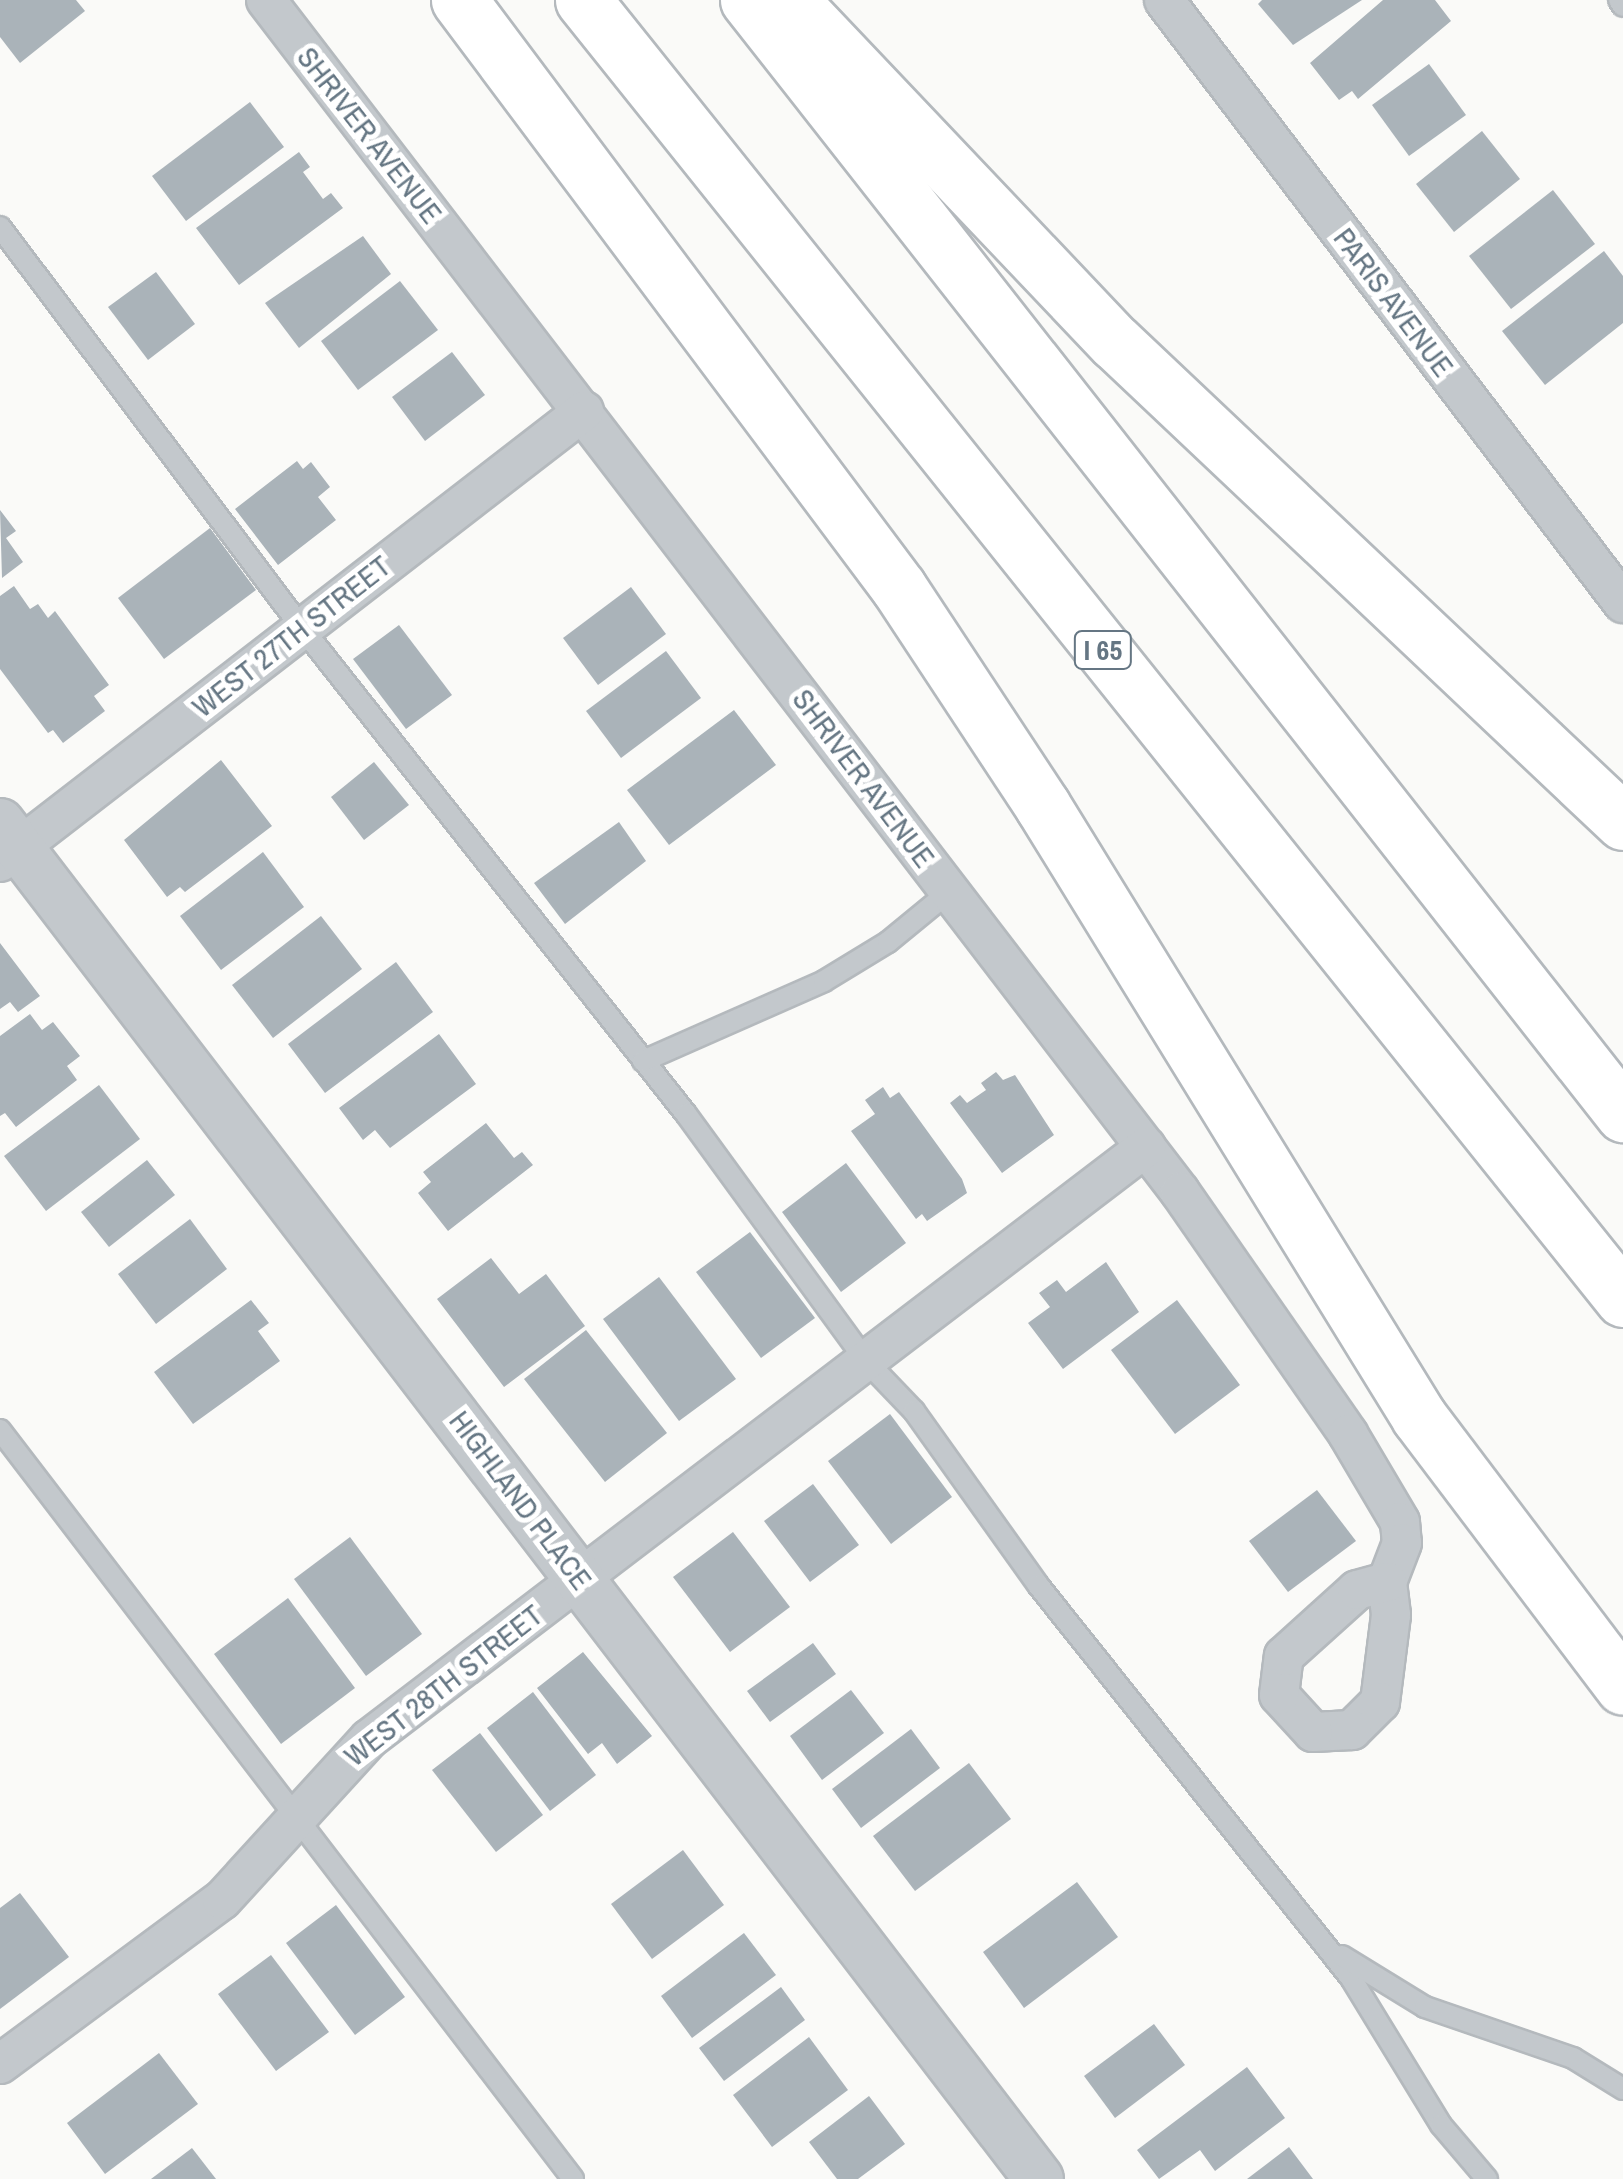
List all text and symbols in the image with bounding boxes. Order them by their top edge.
street label: SHRIVER AVENUE [289,39,451,231]
street label: PARIS AVENUE [1326,220,1462,384]
street label: WEST 27TH STREET [185,547,397,725]
road number: I 65 [1073,627,1133,673]
street label: SHRIVER AVENUE [785,681,943,875]
street label: HIGHLAND PLACE [442,1403,600,1597]
street label: WEST 28TH STREET [337,1596,549,1774]

